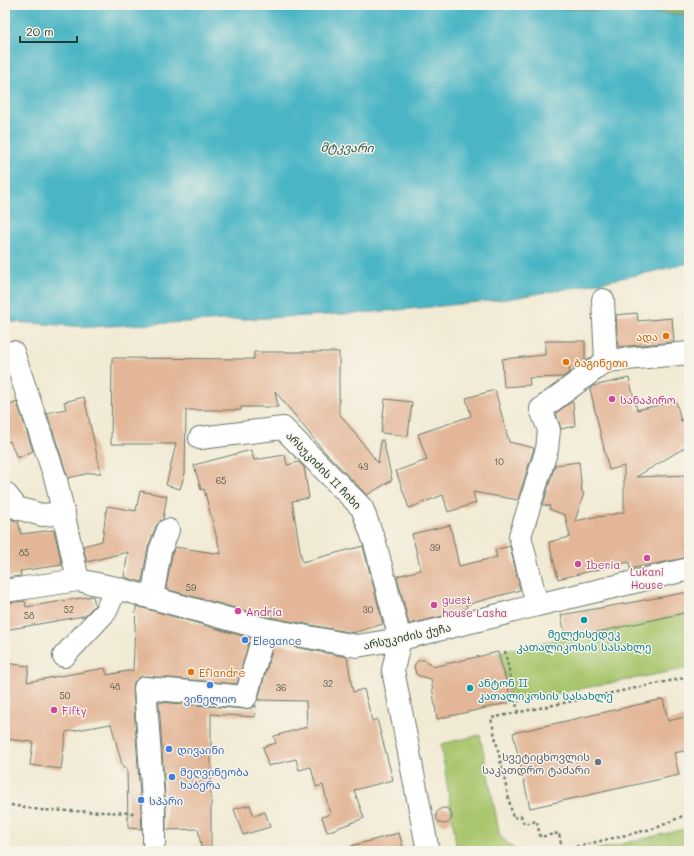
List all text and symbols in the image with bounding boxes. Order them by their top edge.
scale bar [20,18,77,44]
text: 20 m [26,23,54,39]
water label: მტკვარი [320,139,375,155]
place label: ადა [636,329,658,344]
marker: ადა [661,331,671,341]
place label: ბაგინეთი [574,355,628,370]
marker: ბაგინეთი [561,357,571,367]
place label: სანაპირო [620,392,676,407]
marker: სანაპირო [607,394,617,404]
street label: არსუკიძის II ჩიხი [283,428,365,512]
house number: 10 [494,456,504,467]
house number: 43 [358,461,368,472]
house number: 65 [216,475,226,486]
house number: 39 [430,542,441,553]
house number: 85 [19,547,29,558]
marker: Lukani House [642,553,652,563]
place label: Iberia [586,557,621,572]
marker: Iberia [573,559,583,569]
place label: Lukani House [630,564,664,592]
house number: 59 [186,582,197,593]
place label: guest house Lasha [442,592,508,620]
marker: guest house Lasha [429,600,439,610]
house number: 52 [64,604,74,615]
place label: Andria [246,604,283,619]
house number: 30 [363,604,374,615]
marker: Andria [233,606,243,616]
house number: 58 [24,610,35,621]
marker: მელქისედეკ კათალიკოსის სასახლე [579,615,589,625]
street label: არსუკიძის ქუჩა [362,619,452,653]
place label: მელქისედეკ კათალიკოსის სასახლე [517,626,651,654]
place label: Elegance [253,633,302,648]
marker: Elegance [240,635,250,645]
place label: Efiandre [199,665,245,680]
marker: Efiandre [186,667,196,677]
place label: ანტონ II კათალიკოსის სასახლე [478,675,613,703]
house number: 32 [323,678,333,689]
marker: ვინელიო [205,680,215,690]
house number: 48 [110,681,121,692]
house number: 36 [276,682,286,693]
marker: ანტონ II კათალიკოსის სასახლე [465,683,475,693]
house number: 50 [60,690,71,701]
place label: ვინელიო [184,691,237,706]
place label: Fifty [62,703,87,718]
marker: Fifty [49,705,59,715]
place label: დივაინი [177,742,224,757]
marker: დივაინი [164,744,174,754]
place label: სვეტიცხოვლის საკათდრო ტაძარი [482,749,590,777]
marker: სვეტიცხოვლის საკათდრო ტაძარი [593,757,603,767]
place label: მეღვინეობა ხაბერა [180,764,249,792]
marker: მეღვინეობა ხაბერა [167,772,177,782]
place label: სპარი [149,793,183,808]
marker: სპარი [136,795,146,805]

